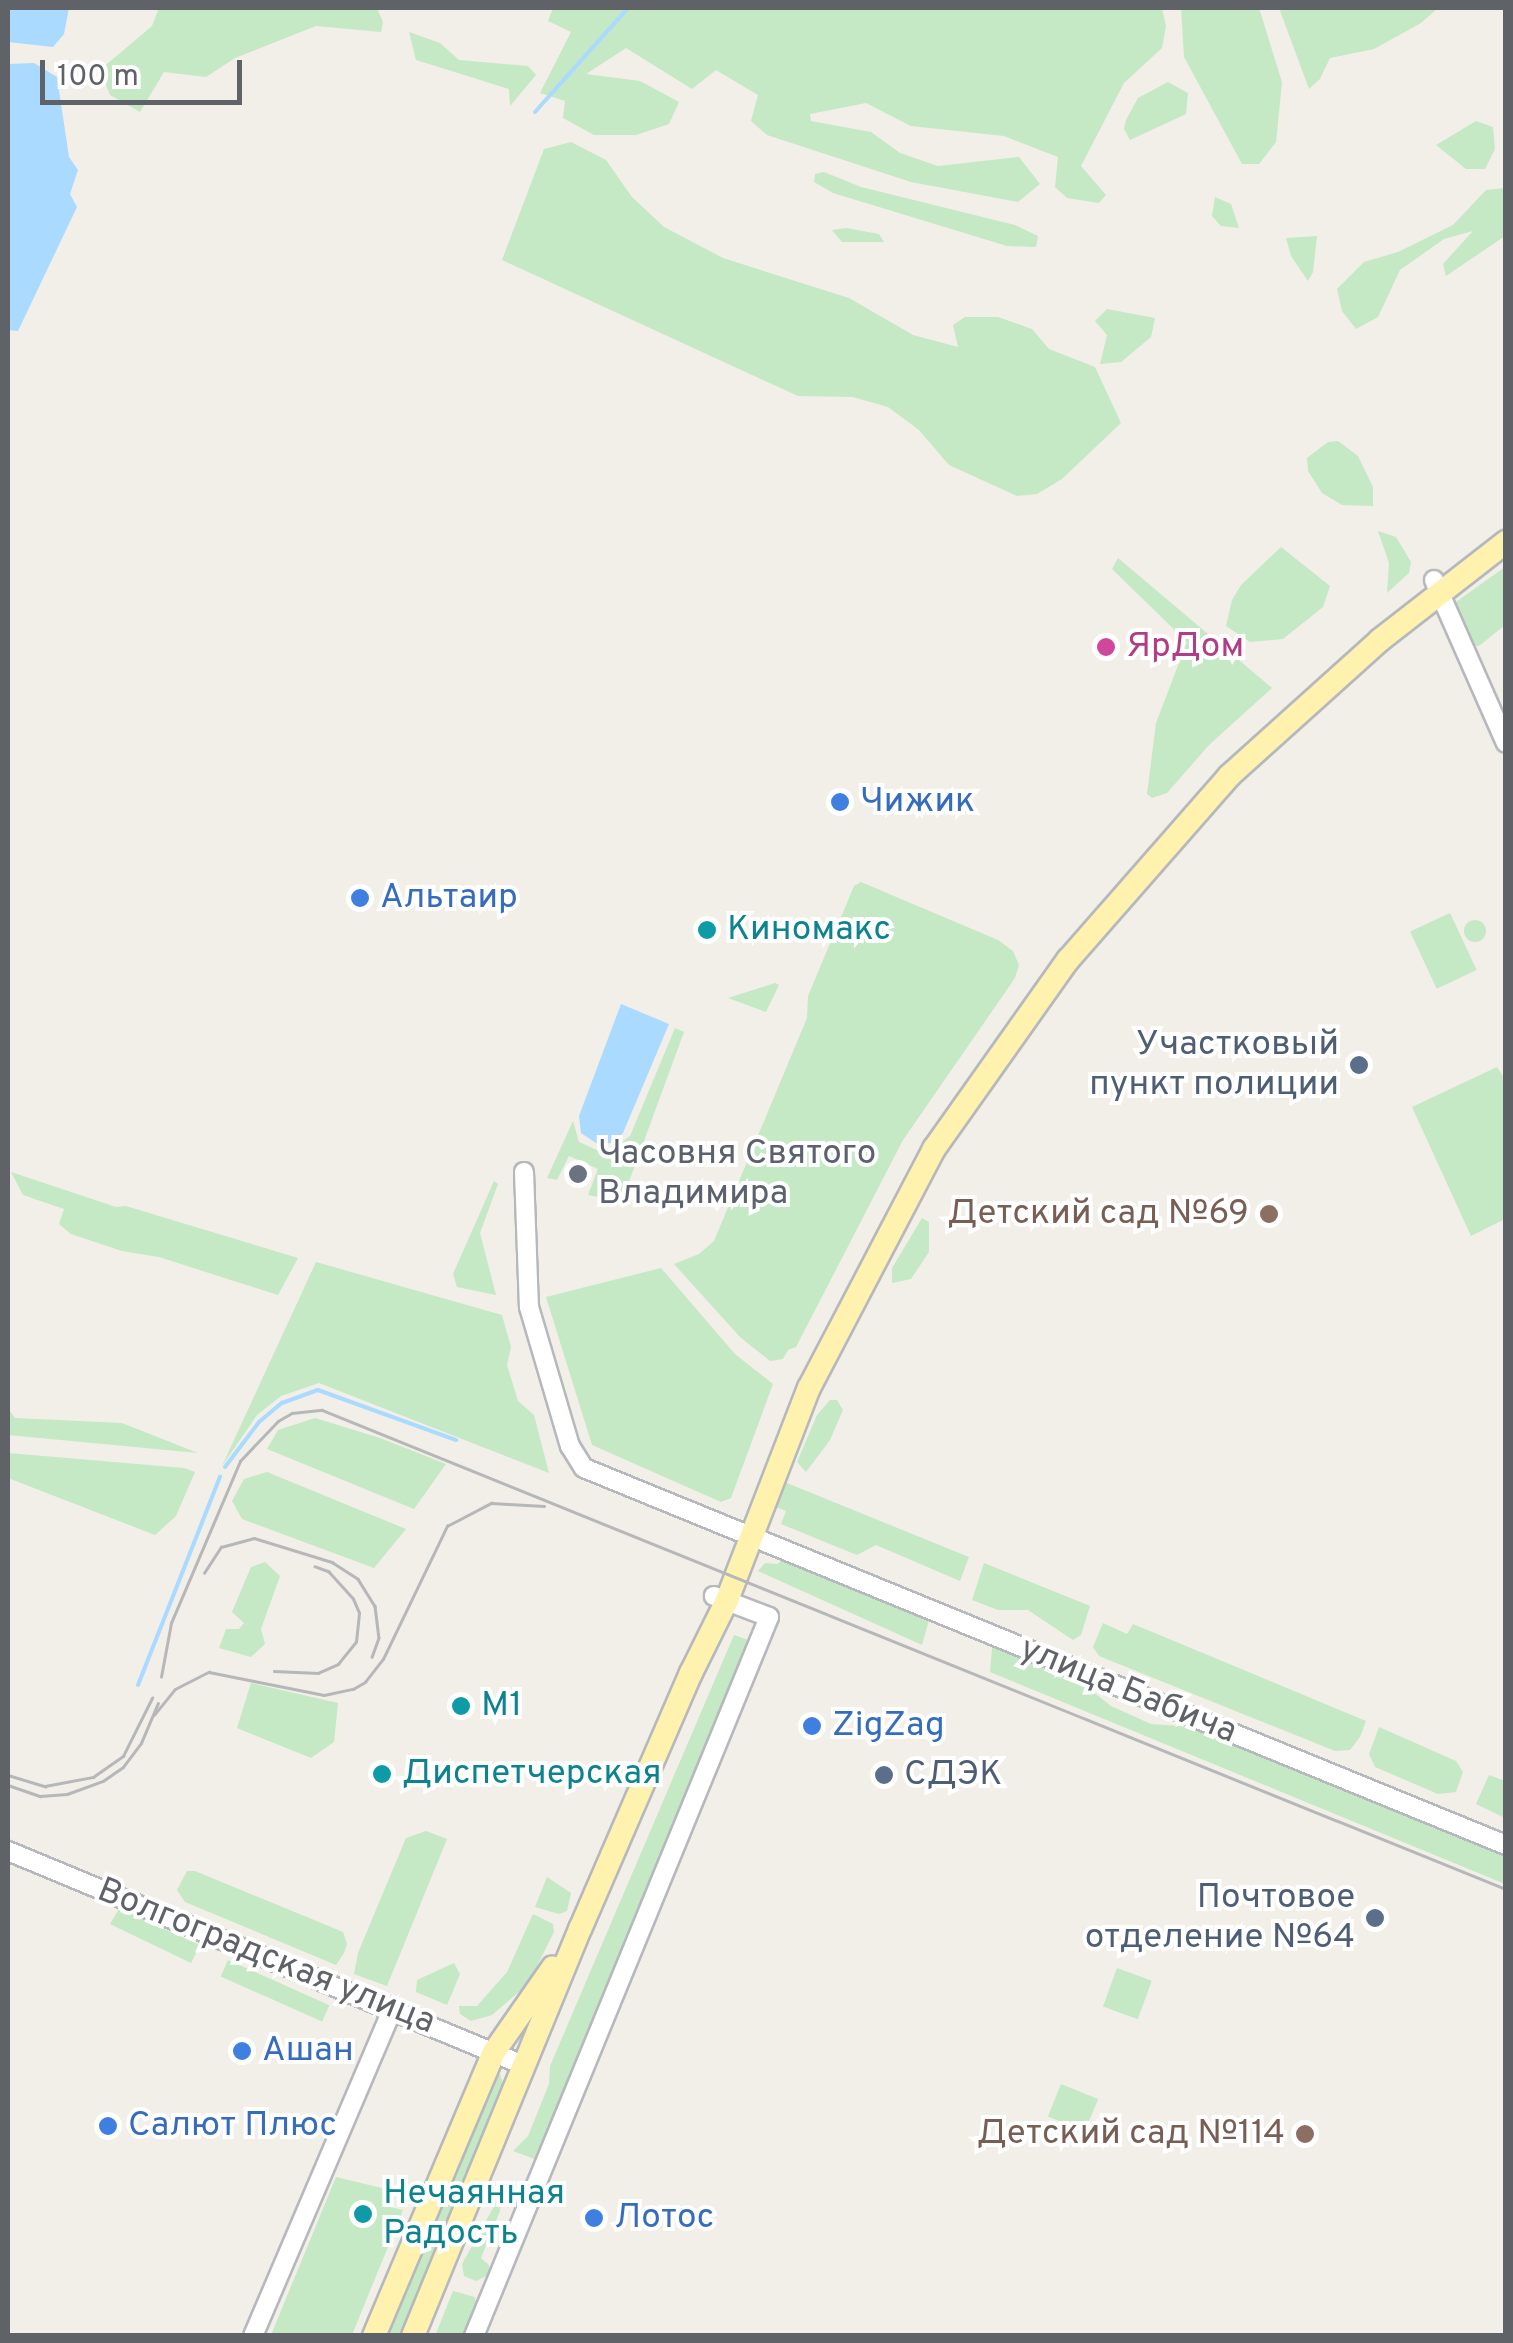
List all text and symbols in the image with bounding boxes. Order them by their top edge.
scale bar [45,40,248,102]
text: 100 m [57,59,139,96]
place label: ЯрДом [1126,626,1244,668]
marker: ЯрДом [1095,636,1117,658]
place label: Чижик [860,781,975,823]
marker: Чижик [829,791,851,813]
place label: Альтаир [380,877,518,919]
marker: Альтаир [349,887,371,909]
place label: Киномакс [727,909,891,951]
marker: Киномакс [696,919,718,941]
place label: Участковый пункт полиции [1089,1024,1339,1106]
marker: Участковый пункт полиции [1348,1054,1370,1076]
place label: Часовня Святого Владимира [598,1133,876,1215]
marker: Часовня Святого Владимира [567,1163,589,1185]
place label: Детский сад №69 [947,1193,1249,1235]
marker: Детский сад №69 [1258,1203,1280,1225]
street label: улица Бабича [1013,1628,1243,1754]
place label: М1 [481,1685,522,1727]
marker: М1 [450,1695,472,1717]
place label: ZigZag [832,1705,945,1747]
marker: ZigZag [801,1715,823,1737]
place label: Диспетчерская [402,1753,662,1795]
place label: СДЭК [904,1754,1002,1796]
marker: Диспетчерская [371,1763,393,1785]
marker: СДЭК [873,1764,895,1786]
street label: Волгоградская улица [91,1870,441,2044]
place label: Почтовое отделение №64 [1085,1877,1355,1959]
marker: Почтовое отделение №64 [1364,1907,1386,1929]
place label: Ашан [262,2030,354,2072]
marker: Ашан [231,2040,253,2062]
place label: Салют Плюс [128,2105,337,2147]
place label: Детский сад №114 [977,2113,1285,2155]
marker: Салют Плюс [97,2115,119,2137]
marker: Детский сад №114 [1294,2123,1316,2145]
place label: Нечаянная Радость [383,2173,565,2255]
place label: Лотос [614,2197,714,2239]
marker: Нечаянная Радость [352,2203,374,2225]
marker: Лотос [583,2207,605,2229]

